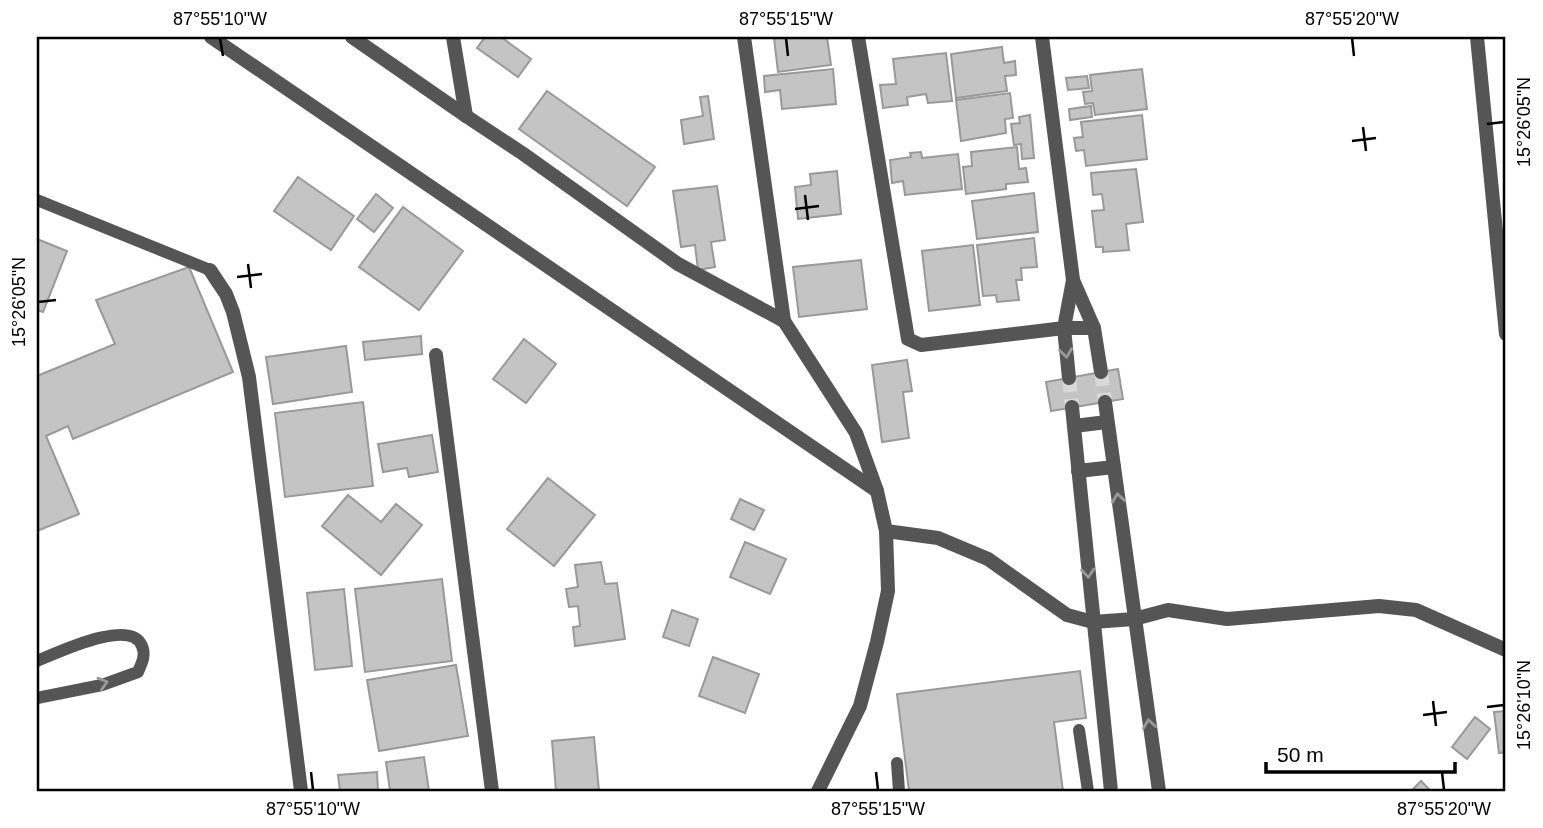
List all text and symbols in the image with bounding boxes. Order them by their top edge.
text: 87°55'10"W [173,9,267,29]
text: 87°55'15"W [739,9,833,29]
text: 87°55'20"W [1305,9,1399,29]
text: 15°26'05"N [1514,77,1534,167]
text: 15°26'05"N [9,257,29,347]
one-way arrow [1059,347,1074,359]
one-way arrow [1110,493,1125,504]
one-way arrow [1080,568,1095,579]
text: 15°26'10"N [1514,660,1534,750]
one-way arrow [97,677,109,692]
one-way arrow [1142,718,1157,730]
scale bar [1266,730,1456,774]
text: 50 m [1277,743,1324,766]
text: 87°55'10"W [266,799,360,819]
text: 87°55'15"W [831,799,925,819]
text: 87°55'20"W [1397,799,1491,819]

